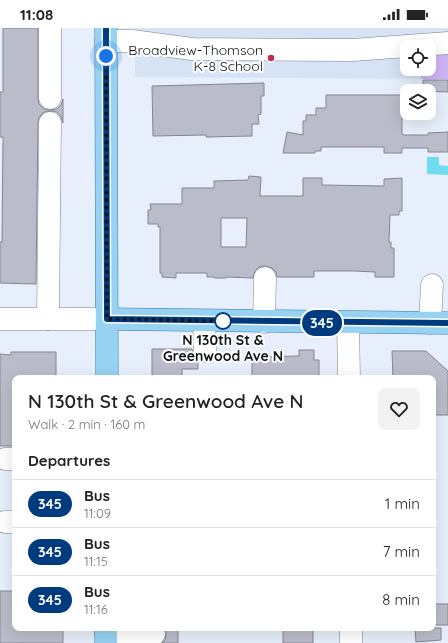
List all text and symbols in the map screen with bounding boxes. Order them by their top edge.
text: 11:08 [20,5,53,24]
map controls [400,40,436,120]
button: locate [400,40,436,76]
place label: Broadview-Thomson K-8 School [128,41,263,75]
your location [96,46,116,66]
marker: Broadview-Thomson K-8 School [266,53,276,63]
button: layers [400,84,436,120]
line badge: 345 [299,310,345,336]
marker: N 130th St & Greenwood Ave N [214,312,232,330]
text: 345 [310,314,334,332]
place label: N 130th St & Greenwood Ave N [163,331,283,365]
button: heart [378,388,420,430]
text: N 130th St & Greenwood Ave N [28,389,304,413]
text: Walk · 2 min · 160 m [28,416,145,432]
text: Departures [28,451,110,470]
text: Bus [84,486,110,505]
text: 1 min [385,494,420,513]
text: 345 [38,495,62,513]
text: 11:09 [84,505,111,521]
text: Bus [84,534,110,553]
text: 7 min [383,542,420,561]
text: 345 [38,543,62,561]
text: 11:15 [84,553,108,569]
text: Bus [84,582,110,601]
text: 8 min [382,590,420,609]
text: 345 [38,591,62,609]
text: 11:16 [84,601,108,617]

